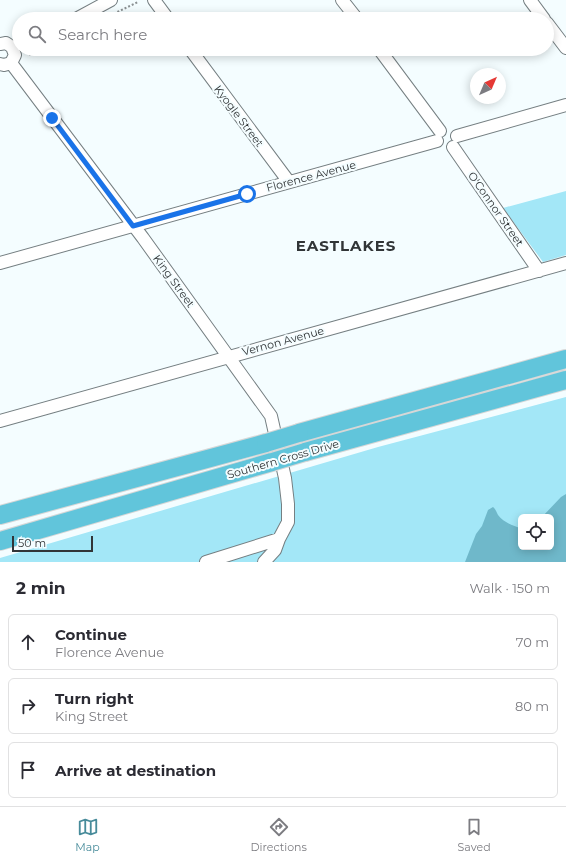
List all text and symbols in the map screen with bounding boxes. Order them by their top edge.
search box [12,12,554,56]
icon: search [26,23,48,45]
text: Search here [58,25,147,44]
north arrow [470,68,506,104]
street label: Kyogle Street [211,82,267,150]
route end [43,109,61,127]
street label: Florence Avenue [265,157,358,195]
street label: O'Connor Street [465,169,527,249]
route start [238,185,256,203]
district label: EASTLAKES [296,236,396,255]
street label: King Street [150,252,198,311]
street label: Vernon Avenue [241,323,326,359]
street label: Southern Cross Drive [225,436,341,482]
map controls [518,514,554,550]
button: locate [518,514,554,550]
scale bar [12,534,93,553]
text: 50 m [18,536,46,550]
text: 2 min [16,578,66,598]
text: Walk · 150 m [469,580,550,596]
text: Continue [55,625,127,644]
icon: ahead [17,631,39,653]
text: 70 m [516,634,549,650]
text: Florence Avenue [55,644,164,660]
text: Turn right [55,689,134,708]
icon: right [17,695,39,717]
text: 80 m [515,698,549,714]
text: King Street [55,708,128,724]
icon: arrive [17,759,39,781]
text: Arrive at destination [55,761,216,780]
tab: Map [75,816,100,854]
tab: Directions [251,816,307,854]
tab: Saved [458,816,491,854]

